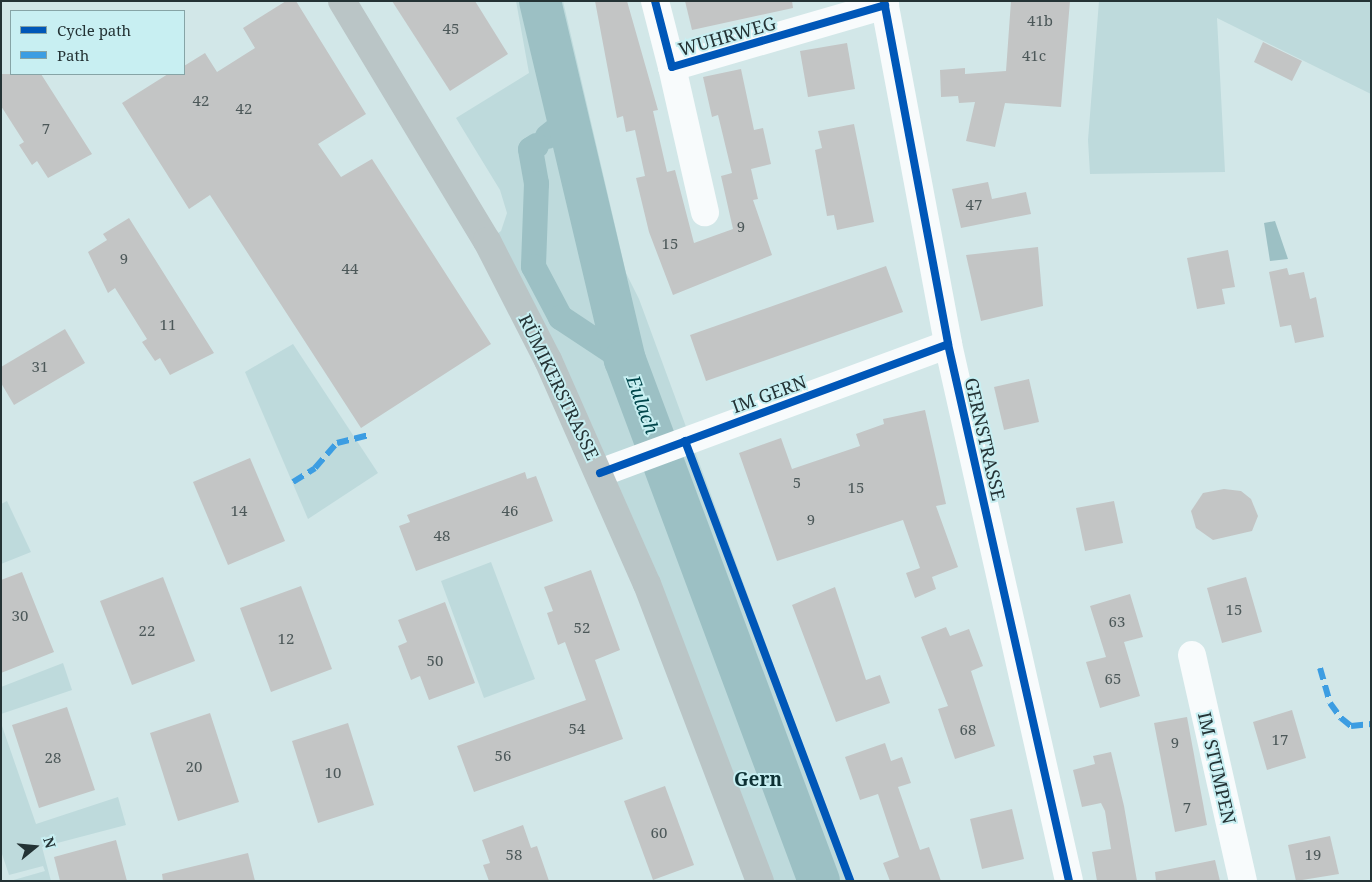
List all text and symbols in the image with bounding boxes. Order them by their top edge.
legend [10,10,185,75]
street label: WUHRWEG [676,12,778,60]
house number: 41b [1027,12,1053,30]
text: Cycle path [57,20,131,40]
house number: 45 [443,20,459,38]
text: Path [57,45,89,65]
house number: 41c [1022,47,1046,65]
house number: 42 [193,92,209,110]
house number: 42 [236,100,252,118]
house number: 7 [42,120,50,138]
house number: 47 [966,196,982,214]
house number: 9 [737,218,745,236]
house number: 15 [662,235,678,253]
house number: 9 [120,250,128,268]
house number: 44 [342,260,358,278]
street label: RÜMIKERSTRASSE [514,311,604,463]
house number: 11 [160,316,176,334]
house number: 31 [32,358,48,376]
street label: IM GERN [729,371,809,417]
water label: Eulach [621,373,663,437]
street label: GERNSTRASSE [960,375,1010,503]
house number: 5 [793,474,801,492]
house number: 15 [848,479,864,497]
house number: 14 [231,502,247,520]
house number: 46 [502,502,518,520]
house number: 9 [807,511,815,529]
house number: 48 [434,527,450,545]
house number: 15 [1226,601,1242,619]
house number: 30 [12,607,28,625]
house number: 63 [1109,613,1125,631]
house number: 52 [574,619,590,637]
house number: 22 [139,622,155,640]
house number: 12 [278,630,294,648]
house number: 50 [427,652,443,670]
house number: 65 [1105,670,1121,688]
street label: IM STUMPEN [1194,710,1240,826]
house number: 54 [569,720,585,738]
house number: 68 [960,721,976,739]
house number: 17 [1272,731,1288,749]
house number: 9 [1171,734,1179,752]
house number: 56 [495,747,511,765]
house number: 28 [45,749,61,767]
house number: 20 [186,758,202,776]
house number: 10 [325,764,341,782]
district label: Gern [734,769,782,791]
house number: 7 [1183,799,1191,817]
north arrow [10,822,60,872]
house number: 60 [651,824,667,842]
text: N [39,834,61,851]
house number: 58 [506,846,522,864]
house number: 19 [1305,846,1321,864]

